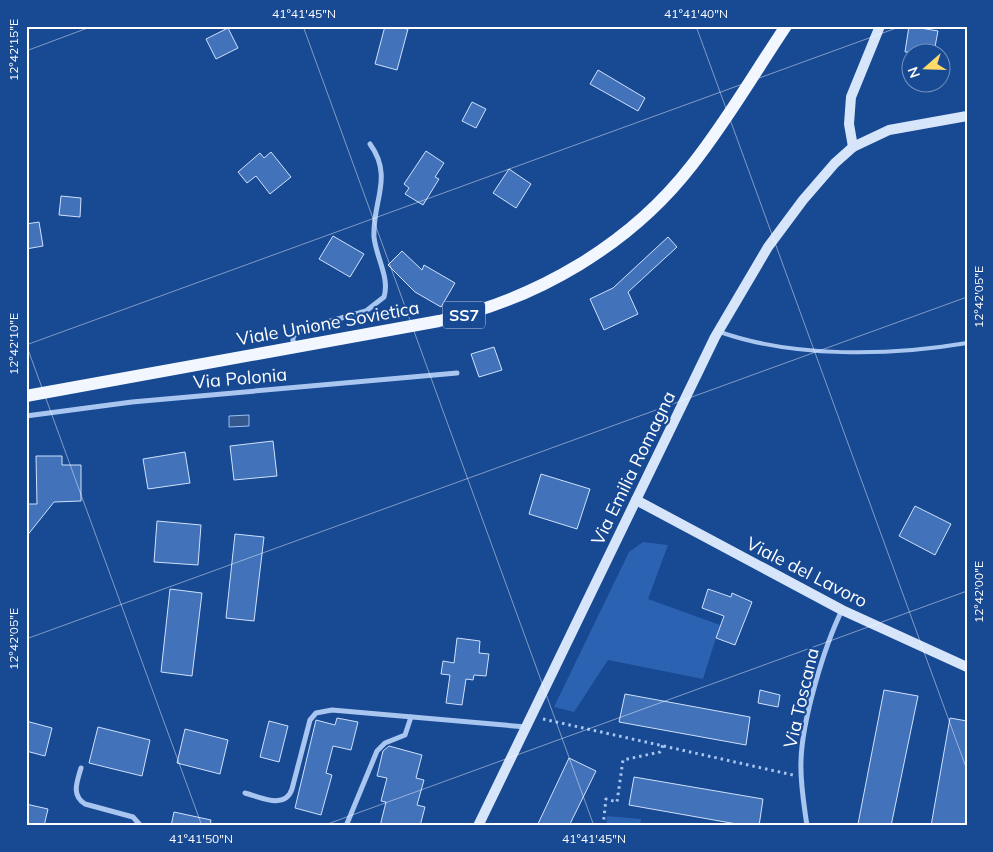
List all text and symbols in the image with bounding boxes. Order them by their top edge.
text: 41°41'45"N [272,6,336,21]
text: 41°41'40"N [664,6,728,21]
text: 12°42'15"E [6,19,21,81]
north arrow [900,42,950,92]
text: N [904,64,924,80]
text: 12°42'05"E [971,266,986,328]
street label: Viale Unione Sovietica [235,296,421,350]
road number: SS7 [443,302,485,328]
text: 12°42'10"E [6,313,21,375]
street label: Via Polonia [192,362,288,394]
street label: Via Emilia Romagna [586,387,680,549]
street label: Viale del Lavoro [743,532,871,612]
text: 12°42'00"E [971,561,986,623]
text: 12°42'05"E [6,608,21,670]
street label: Via Toscana [778,646,824,750]
text: 41°41'50"N [169,831,233,846]
text: 41°41'45"N [562,831,626,846]

